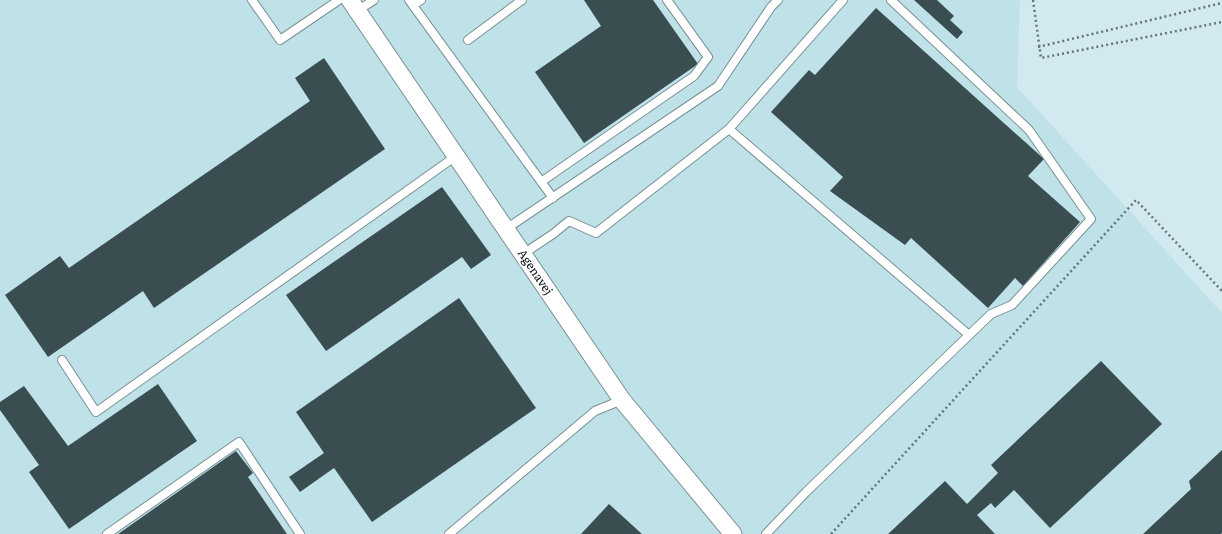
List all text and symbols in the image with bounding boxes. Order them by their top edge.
street label: Agenavej [514,245,558,298]

